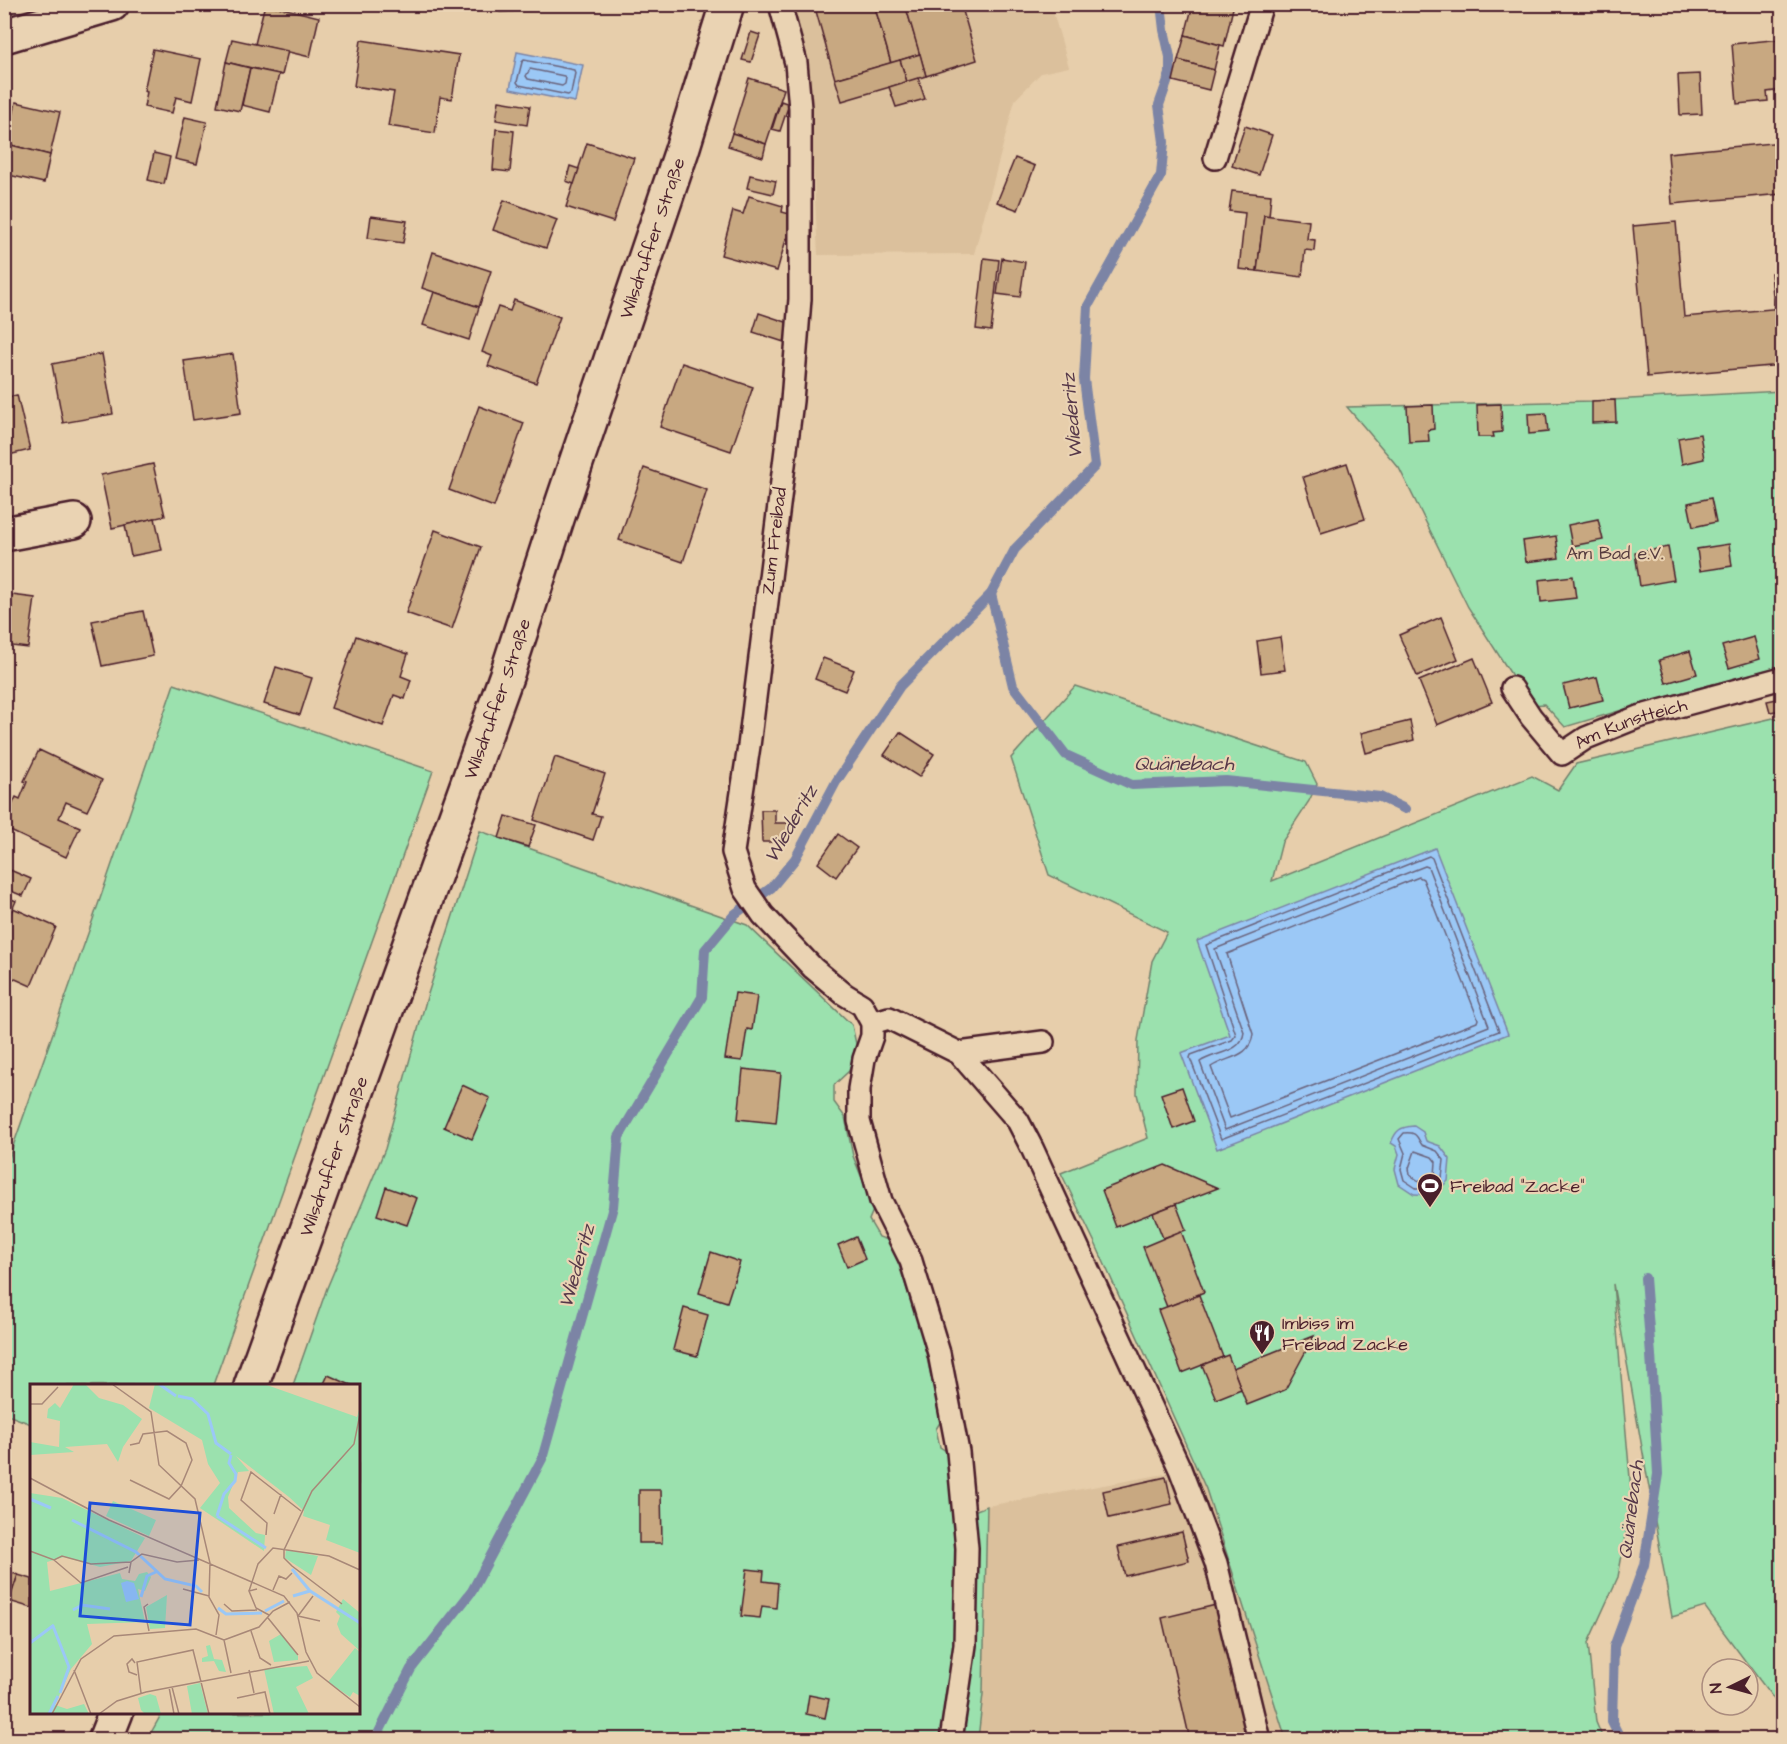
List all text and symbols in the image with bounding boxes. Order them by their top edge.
street label: Wilsdruffer Straße [613,154,691,322]
water label: Wiederitz [1054,371,1090,460]
street label: Zum Freibad [755,486,793,596]
park label: Am Bad e.V. [1566,541,1664,566]
street label: Wilsdruffer Straße [458,615,537,783]
street label: Am Kunstteich [1569,692,1690,755]
water label: Quänebach [1134,750,1235,778]
water label: Wiederitz [757,779,825,868]
street label: Wilsdruffer Straße [293,1073,374,1240]
sports icon: Freibad "Zacke" [1415,1171,1445,1209]
place label: Freibad "Zacke" [1450,1174,1585,1199]
water label: Wiederitz [552,1220,603,1311]
place label: Imbiss im Freibad Zacke [1282,1311,1408,1357]
restaurant icon: Imbiss im Freibad Zacke [1247,1318,1277,1356]
inset map [30,1384,360,1714]
water label: Quänebach [1611,1458,1651,1561]
north arrow [1700,1657,1760,1717]
text: N [1705,1682,1727,1694]

